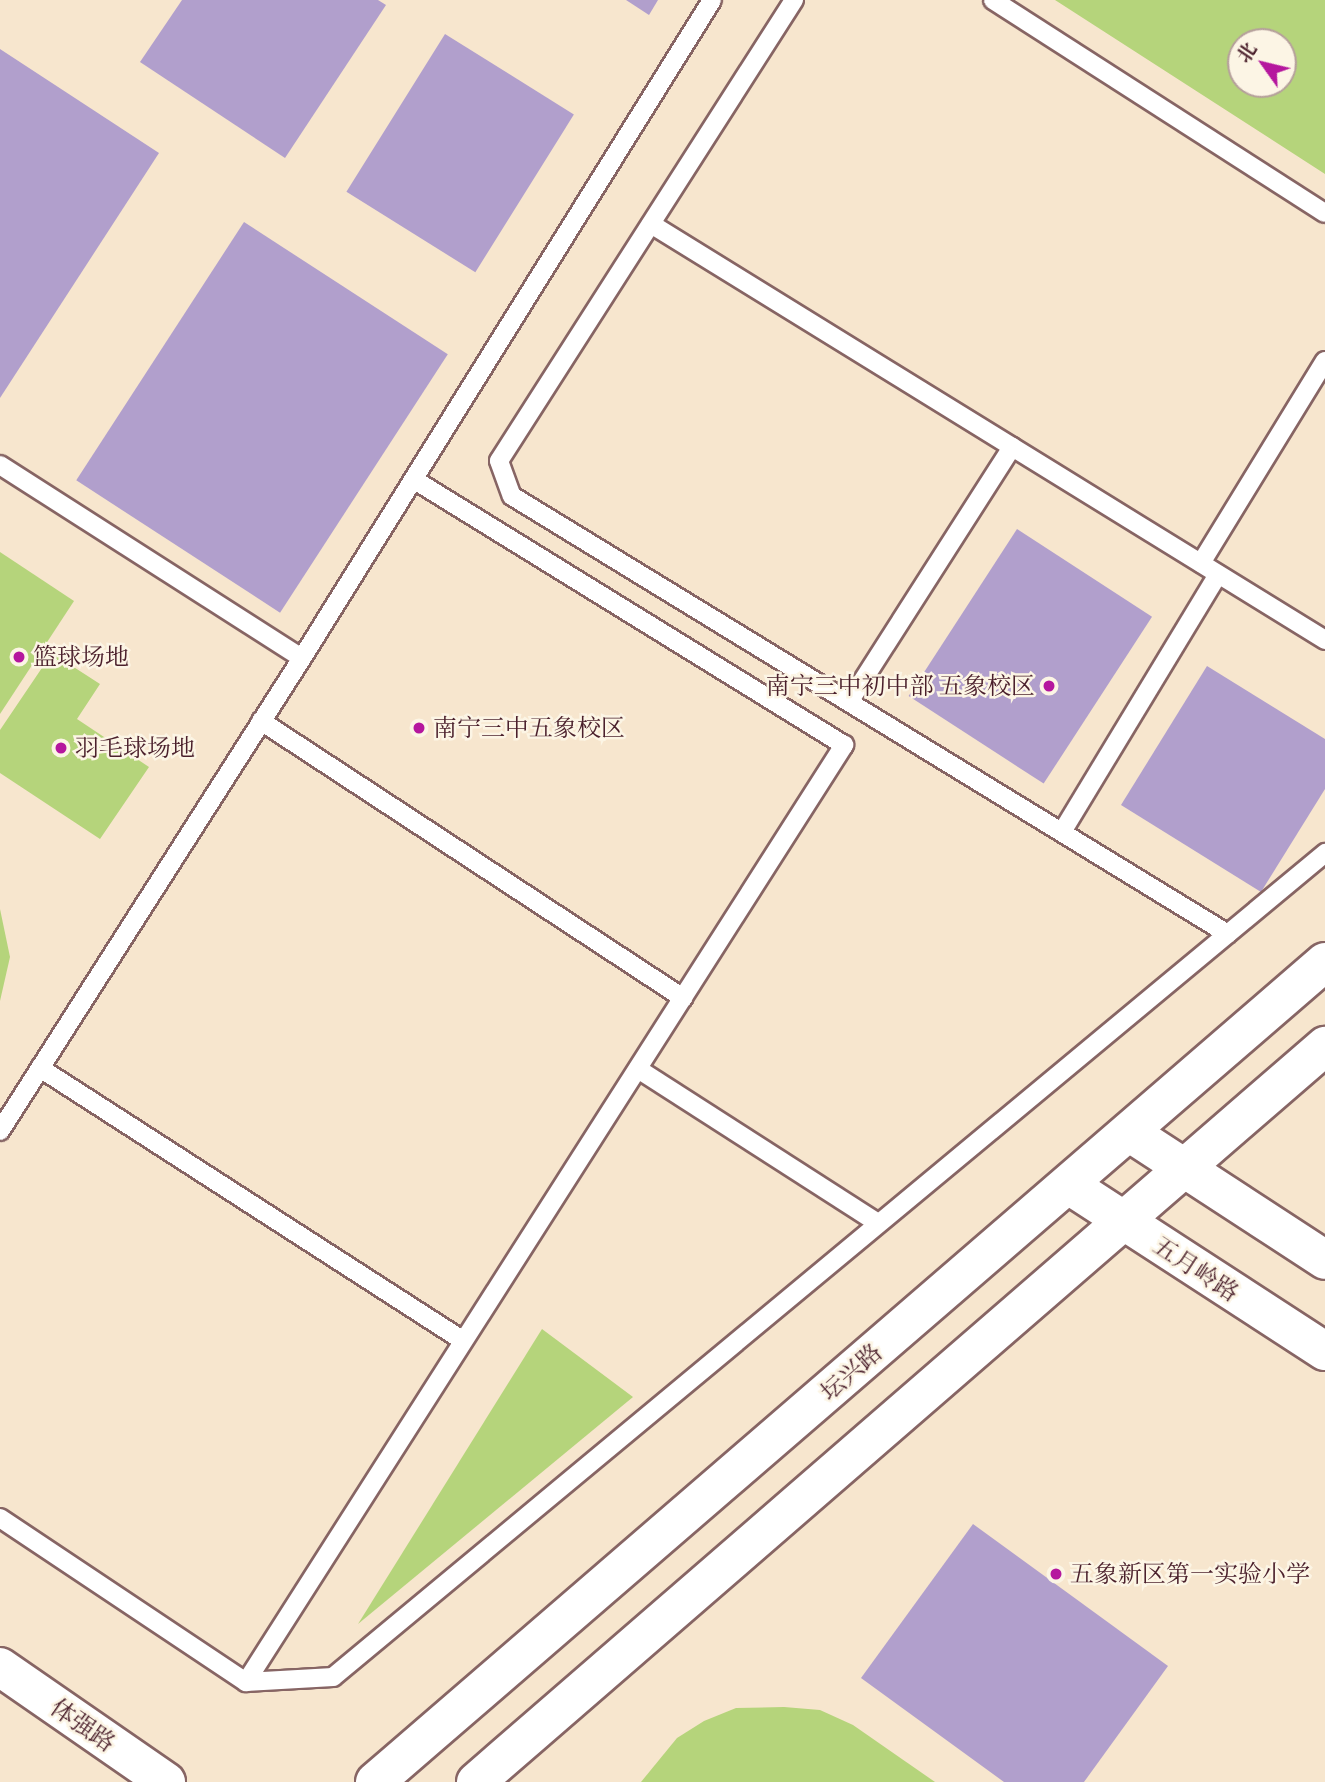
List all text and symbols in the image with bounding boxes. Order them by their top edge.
north arrow [1227,28,1297,98]
text: 北 [1229,37,1263,68]
place label: 篮球场地 [33,643,129,671]
marker: 篮球场地 [11,649,27,665]
place label: 南宁三中初中部 五象校区 [766,672,1035,700]
marker: 南宁三中初中部 五象校区 [1041,678,1057,694]
place label: 南宁三中五象校区 [433,714,625,742]
marker: 南宁三中五象校区 [411,720,427,736]
place label: 羽毛球场地 [75,734,195,762]
marker: 羽毛球场地 [53,740,69,756]
street label: 五月岭路 [1148,1231,1244,1307]
street label: 坛兴路 [814,1338,888,1406]
place label: 五象新区第一实验小学 [1070,1560,1310,1588]
marker: 五象新区第一实验小学 [1048,1566,1064,1582]
street label: 体强路 [45,1693,121,1757]

